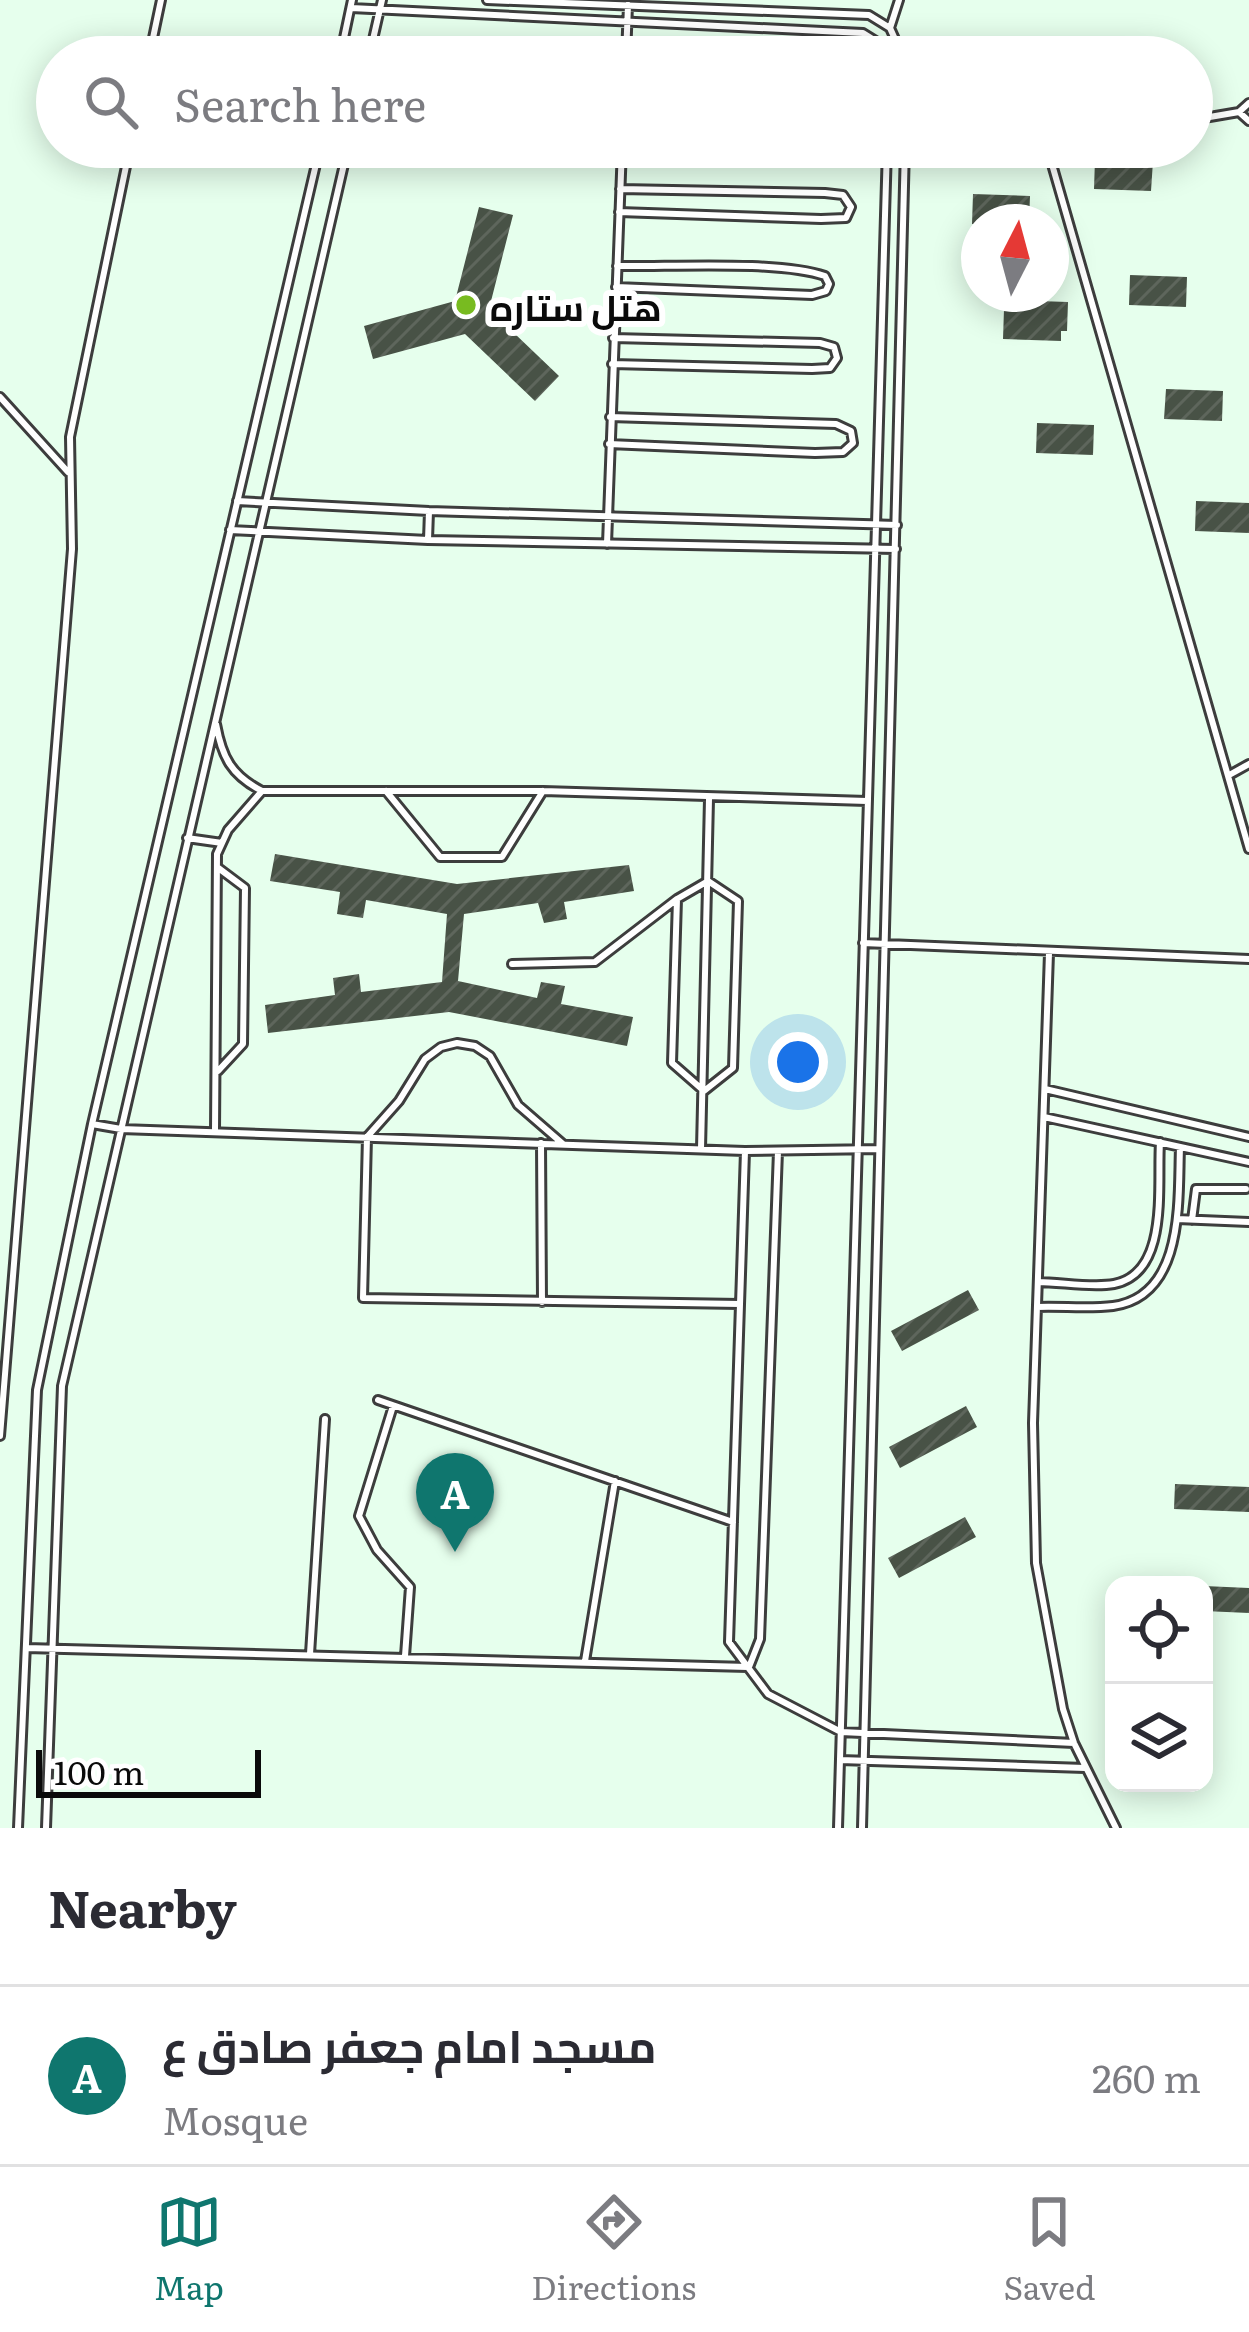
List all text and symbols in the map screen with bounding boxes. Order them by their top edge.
search box [36,36,1213,168]
icon: search [78,69,144,135]
text: Search here [174,69,426,136]
north arrow [961,204,1069,312]
place label: هتل ستاره [490,279,662,332]
marker: هتل ستاره [453,292,479,318]
your location [768,1032,828,1092]
pin: A [416,1453,494,1552]
map controls [1105,1576,1213,1792]
button: locate [1105,1576,1213,1684]
button: layers [1105,1684,1213,1792]
scale bar [36,1744,261,1797]
text: 100 m [54,1746,144,1795]
text: Nearby [48,1868,237,1944]
text: مسجد امام جعفر صادق ع [162,2010,657,2077]
text: A [72,2047,102,2105]
text: 260 m [1092,2047,1201,2105]
text: Mosque [162,2089,308,2147]
tab: Map [154,2189,224,2310]
tab: Directions [531,2189,696,2310]
tab: Saved [1003,2189,1095,2310]

